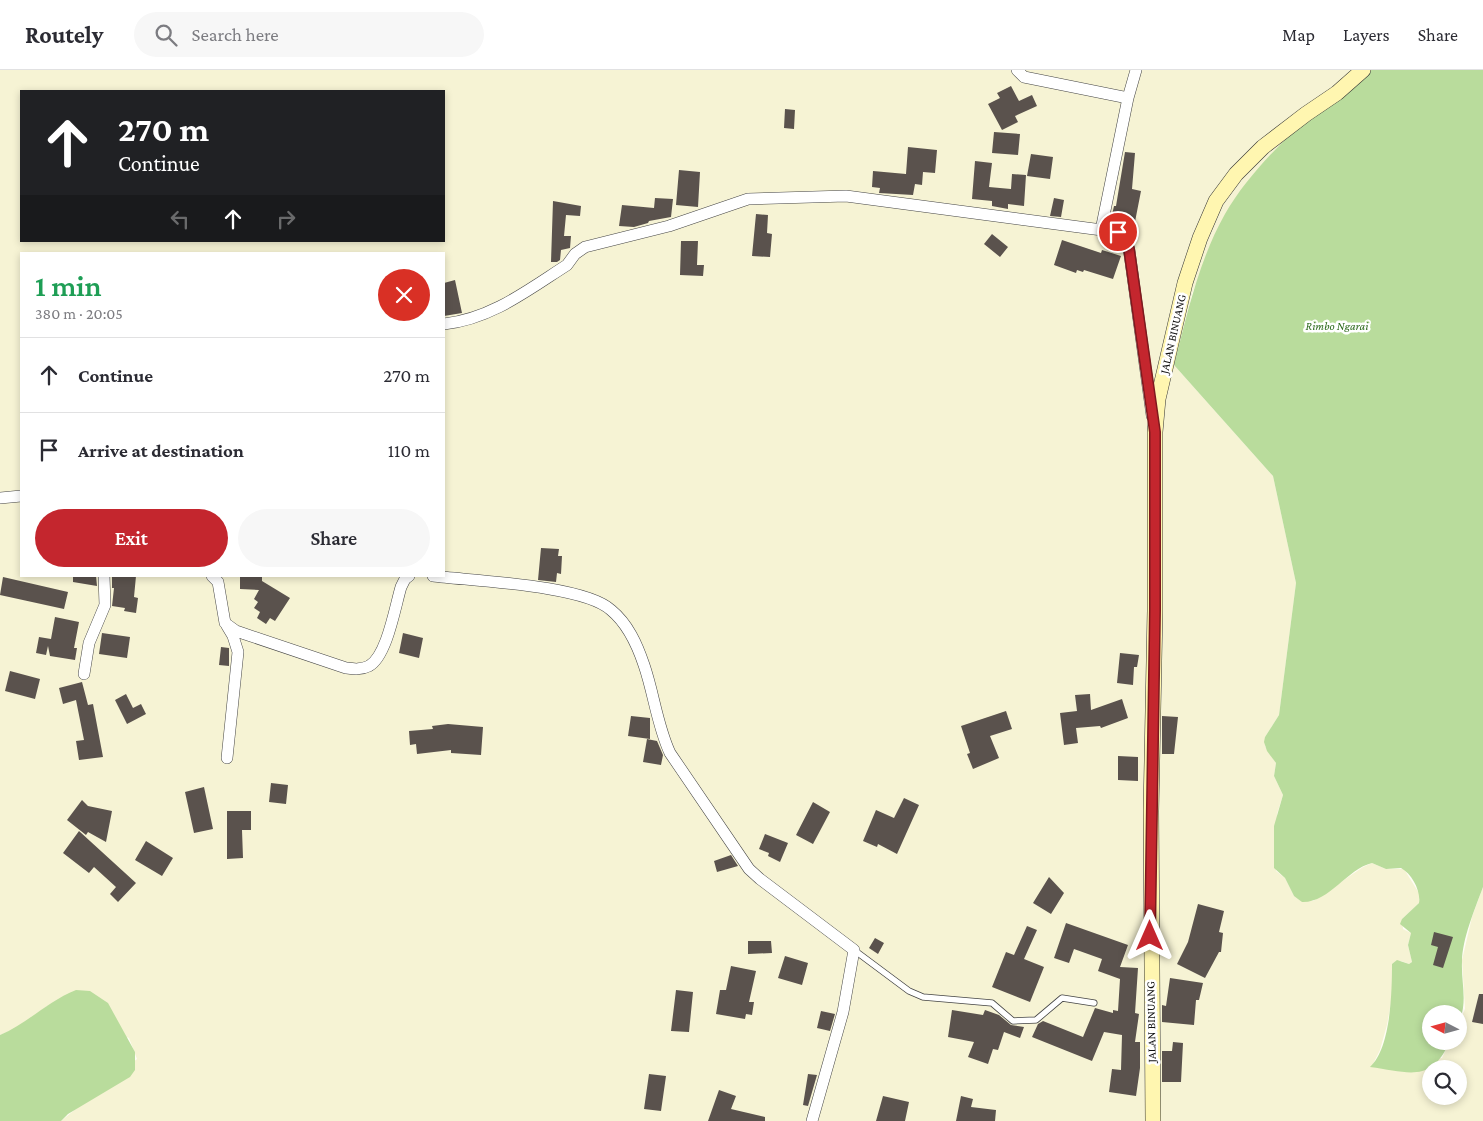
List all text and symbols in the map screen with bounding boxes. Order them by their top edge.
search box [134,12,484,57]
text: Routely [25,21,104,48]
icon: search [152,21,180,49]
text: Search here [192,24,279,45]
text: Map [1282,25,1315,45]
text: Layers [1343,25,1390,45]
text: Share [1418,25,1458,45]
icon: ahead [35,110,100,175]
text: 270 m [118,110,209,149]
text: Continue [118,151,200,176]
icon: left [166,205,194,233]
icon: ahead [219,205,247,233]
icon: right [272,205,300,233]
pin [1097,211,1139,253]
icon: arrive [1104,218,1132,246]
text: 1 min [35,269,102,302]
button: close [378,269,430,321]
street label: JALAN BINUANG [1157,292,1189,376]
text: 380 m · 20:05 [35,305,123,322]
park label: Rimbo Ngarai [1306,319,1369,333]
icon: ahead [35,361,63,389]
text: Continue [78,365,153,386]
text: 270 m [383,365,430,386]
icon: arrive [35,436,63,464]
text: Arrive at destination [78,440,244,461]
text: 110 m [388,440,430,461]
button: Exit [35,509,228,567]
button: Share [238,509,430,567]
position arrow [1123,909,1175,961]
street label: JALAN BINUANG [1143,981,1159,1064]
north arrow [1422,1005,1468,1050]
map controls [1422,1005,1467,1105]
button: search [1422,1060,1467,1105]

